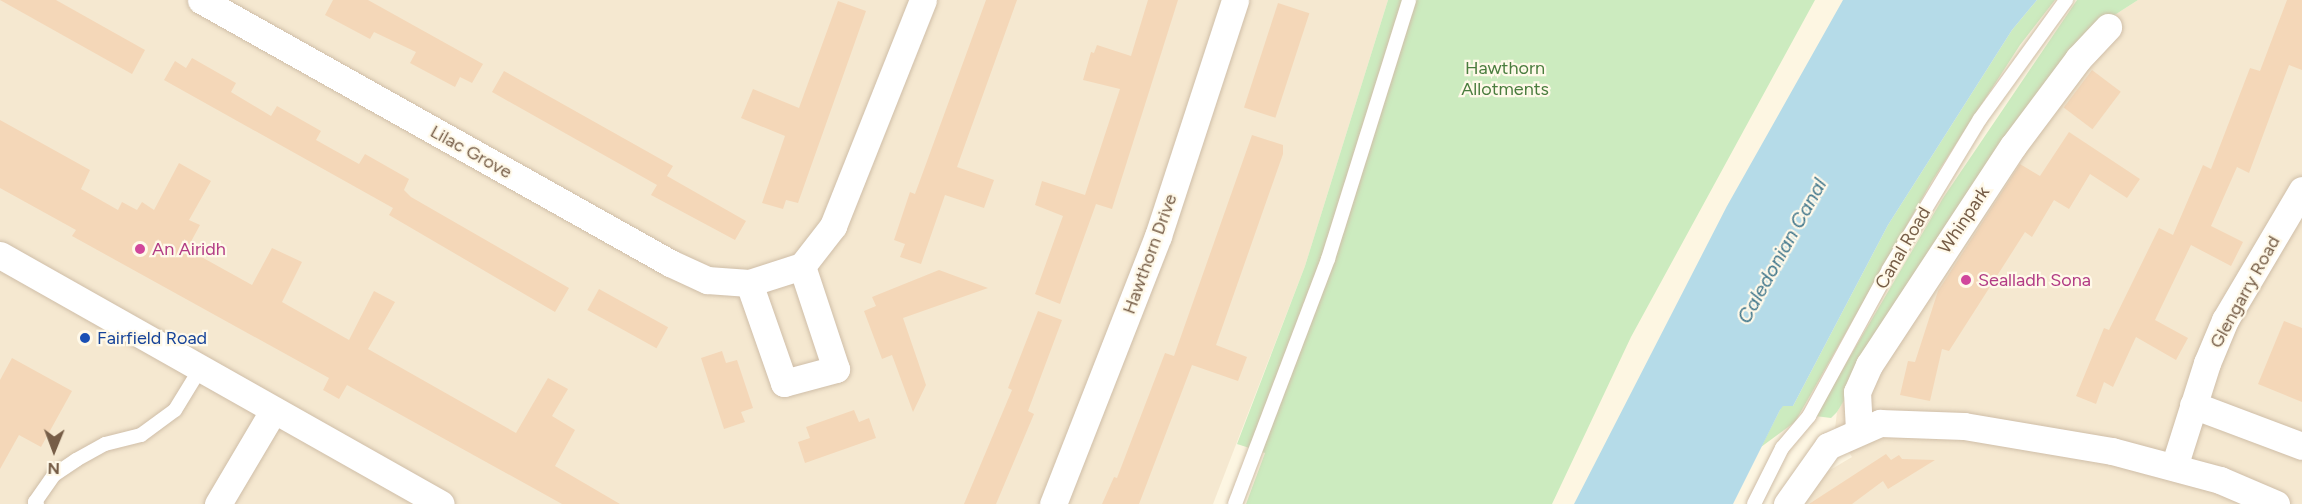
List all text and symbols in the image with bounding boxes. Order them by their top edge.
park label: Hawthorn Allotments [1461,58,1549,100]
street label: Lilac Grove [426,121,516,183]
water label: Caledonian Canal [1732,174,1832,328]
street label: Whinpark [1934,182,1994,258]
street label: Hawthorn Drive [1118,191,1182,317]
street label: Canal Road [1871,203,1935,293]
street label: Glengarry Road [2205,232,2285,352]
place label: An Airidh [152,238,226,260]
marker: An Airidh [133,242,147,256]
place label: Sealladh Sona [1978,269,2091,291]
marker: Sealladh Sona [1959,273,1973,287]
place label: Fairfield Road [97,327,207,349]
marker: Fairfield Road [78,331,92,345]
north arrow [24,420,84,480]
text: N [47,459,60,478]

